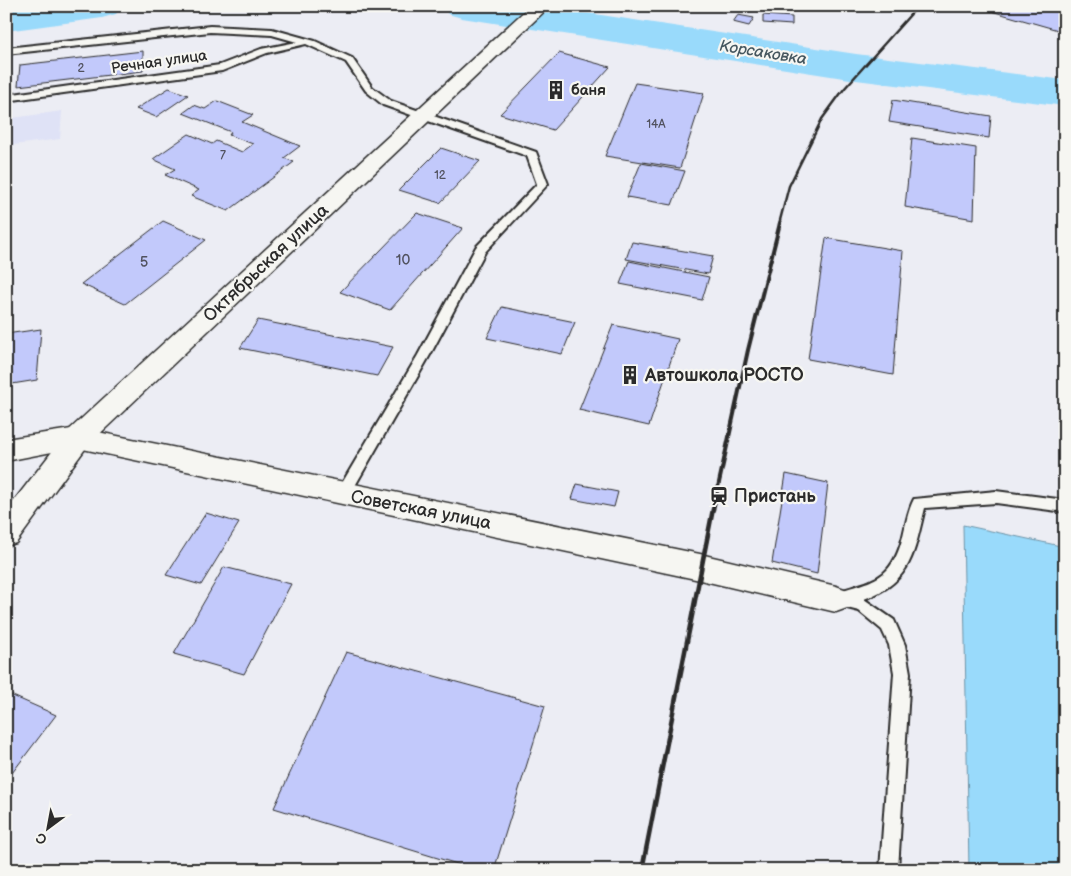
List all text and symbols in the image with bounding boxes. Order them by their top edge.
water label: Корсаковка [718,37,808,69]
street label: Речная улица [110,46,208,78]
house number: 2 [77,61,85,76]
building icon: баня [545,79,567,101]
place label: баня [571,81,606,100]
house number: 14А [646,117,666,132]
house number: 7 [220,148,226,163]
house number: 12 [434,168,446,183]
street label: Октябрьская улица [199,199,333,326]
house number: 10 [396,251,410,270]
house number: 5 [140,253,148,272]
building icon: Автошкола РОСТО [619,364,641,386]
place label: Автошкола РОСТО [644,365,804,386]
station icon: Пристань [708,485,730,507]
street label: Советская улица [349,486,493,534]
place label: Пристань [734,486,817,507]
north arrow [22,804,72,854]
text: С [33,829,50,848]

